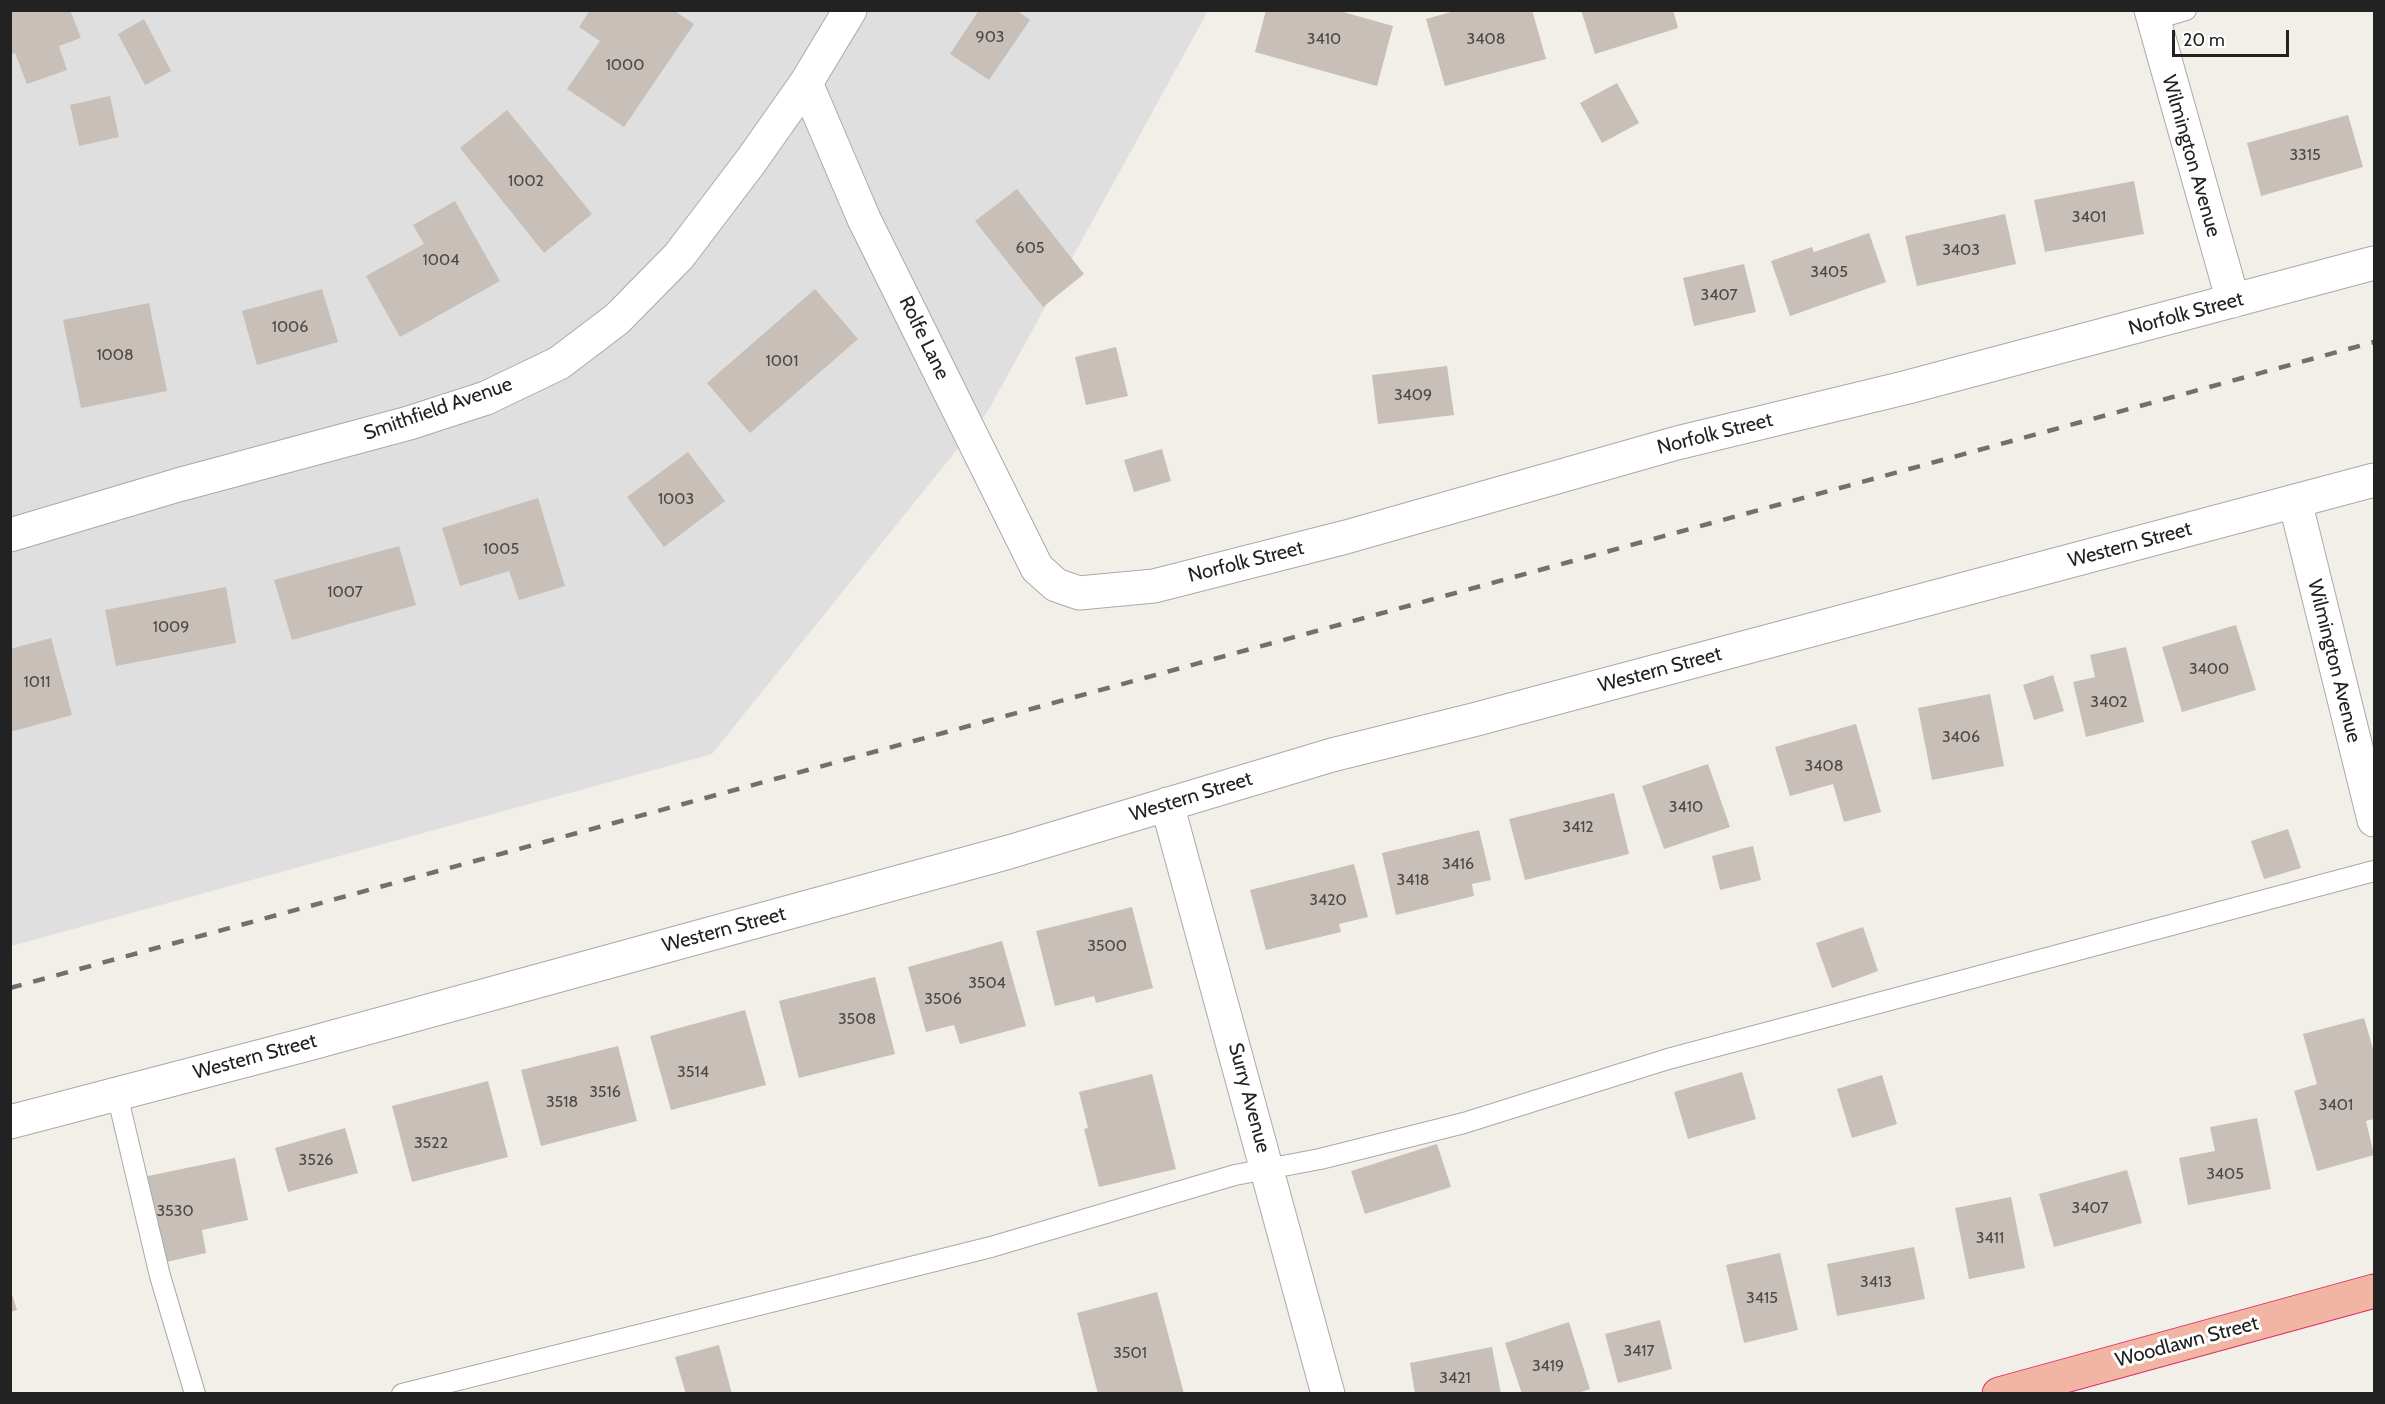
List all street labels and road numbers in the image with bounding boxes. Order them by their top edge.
street label: Wilmington Avenue [2156,72,2226,240]
street label: Norfolk Street [2126,287,2246,341]
street label: Rolfe Lane [894,292,954,384]
street label: Smithfield Avenue [361,372,515,446]
street label: Norfolk Street [1655,408,1775,460]
street label: Western Street [2066,517,2194,573]
street label: Norfolk Street [1186,536,1306,588]
street label: Wilmington Avenue [2302,577,2366,745]
street label: Western Street [1596,642,1724,698]
street label: Western Street [1127,767,1255,827]
street label: Western Street [660,902,788,958]
street label: Western Street [191,1029,319,1085]
street label: Surry Avenue [1223,1040,1275,1156]
street label: Woodlawn Street [2113,1311,2261,1373]

